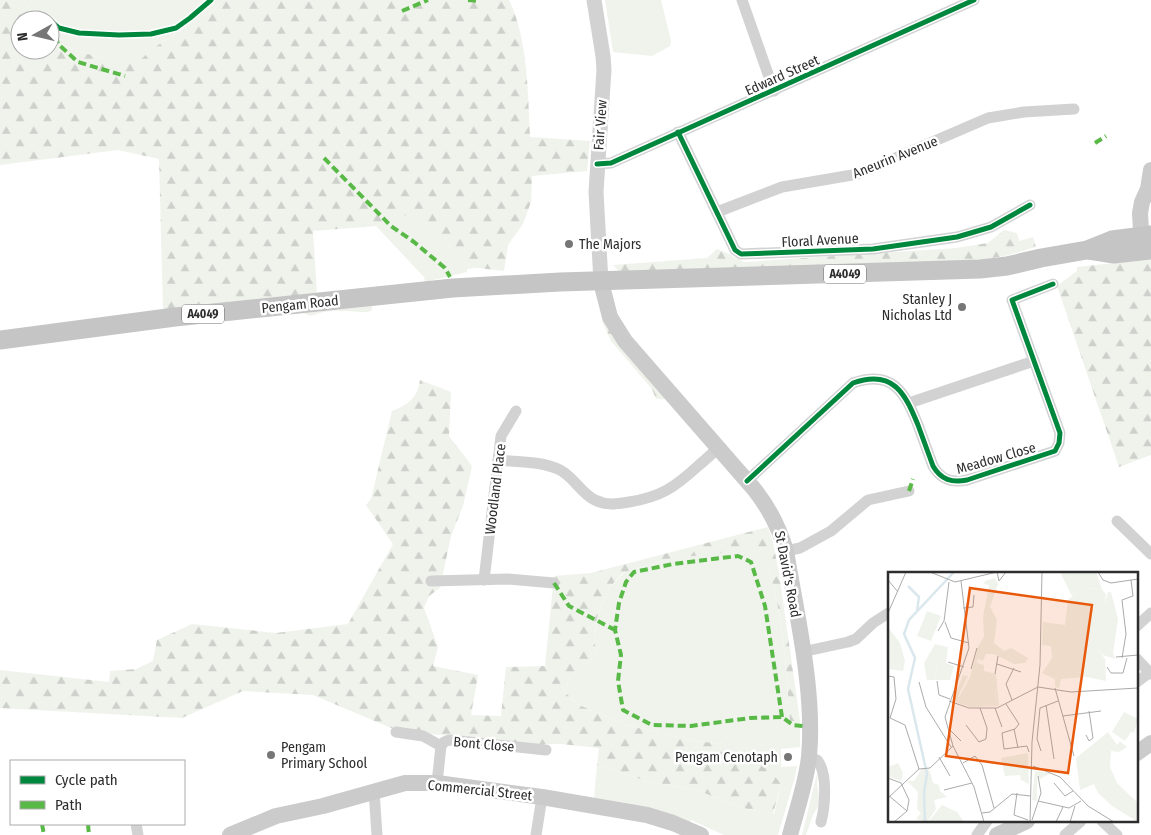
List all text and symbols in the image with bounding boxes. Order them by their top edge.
north arrow [10,10,60,60]
text: N [14,31,32,42]
street label: Edward Street [742,51,822,99]
street label: Fair View [590,99,611,151]
street label: Aneurin Avenue [850,133,940,182]
street label: Floral Avenue [781,230,859,251]
place label: The Majors [579,236,641,253]
marker: The Majors [563,238,575,250]
road number: A4049 [824,264,866,284]
place label: Stanley J Nicholas Ltd [882,291,952,324]
street label: Pengam Road [261,292,339,317]
marker: Stanley J Nicholas Ltd [956,301,968,313]
road number: A4049 [182,304,224,324]
street label: Meadow Close [954,439,1038,478]
street label: Woodland Place [481,443,510,536]
street label: St David's Road [771,529,804,619]
inset map [888,572,1138,822]
street label: Bont Close [453,733,515,756]
place label: Pengam Primary School [281,739,368,772]
marker: Pengam Primary School [265,749,277,761]
place label: Pengam Cenotaph [675,749,778,766]
marker: Pengam Cenotaph [782,751,794,763]
legend [10,760,185,825]
text: Cycle path [55,771,118,789]
street label: Commercial Street [427,777,533,804]
text: Path [55,796,82,814]

